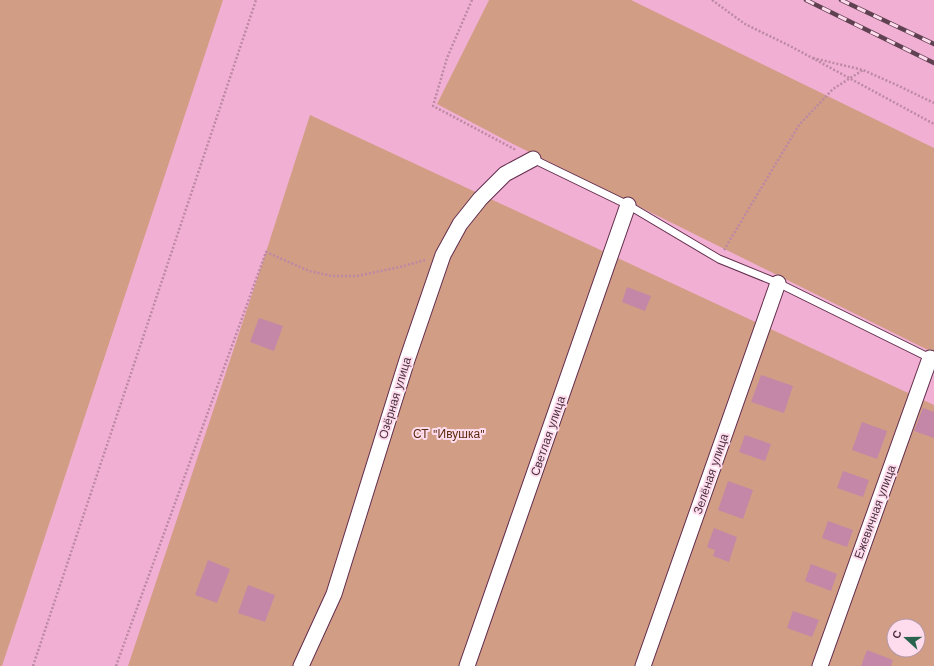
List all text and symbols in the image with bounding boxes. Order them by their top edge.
street label: Озёрная улица [376,355,414,441]
street label: Светлая улица [528,394,568,478]
park label: СТ "Ивушка" [413,427,485,441]
street label: Зелёная улица [691,432,731,516]
street label: Ежевичная улица [852,463,899,561]
north arrow [886,618,926,658]
text: С [890,629,905,641]

